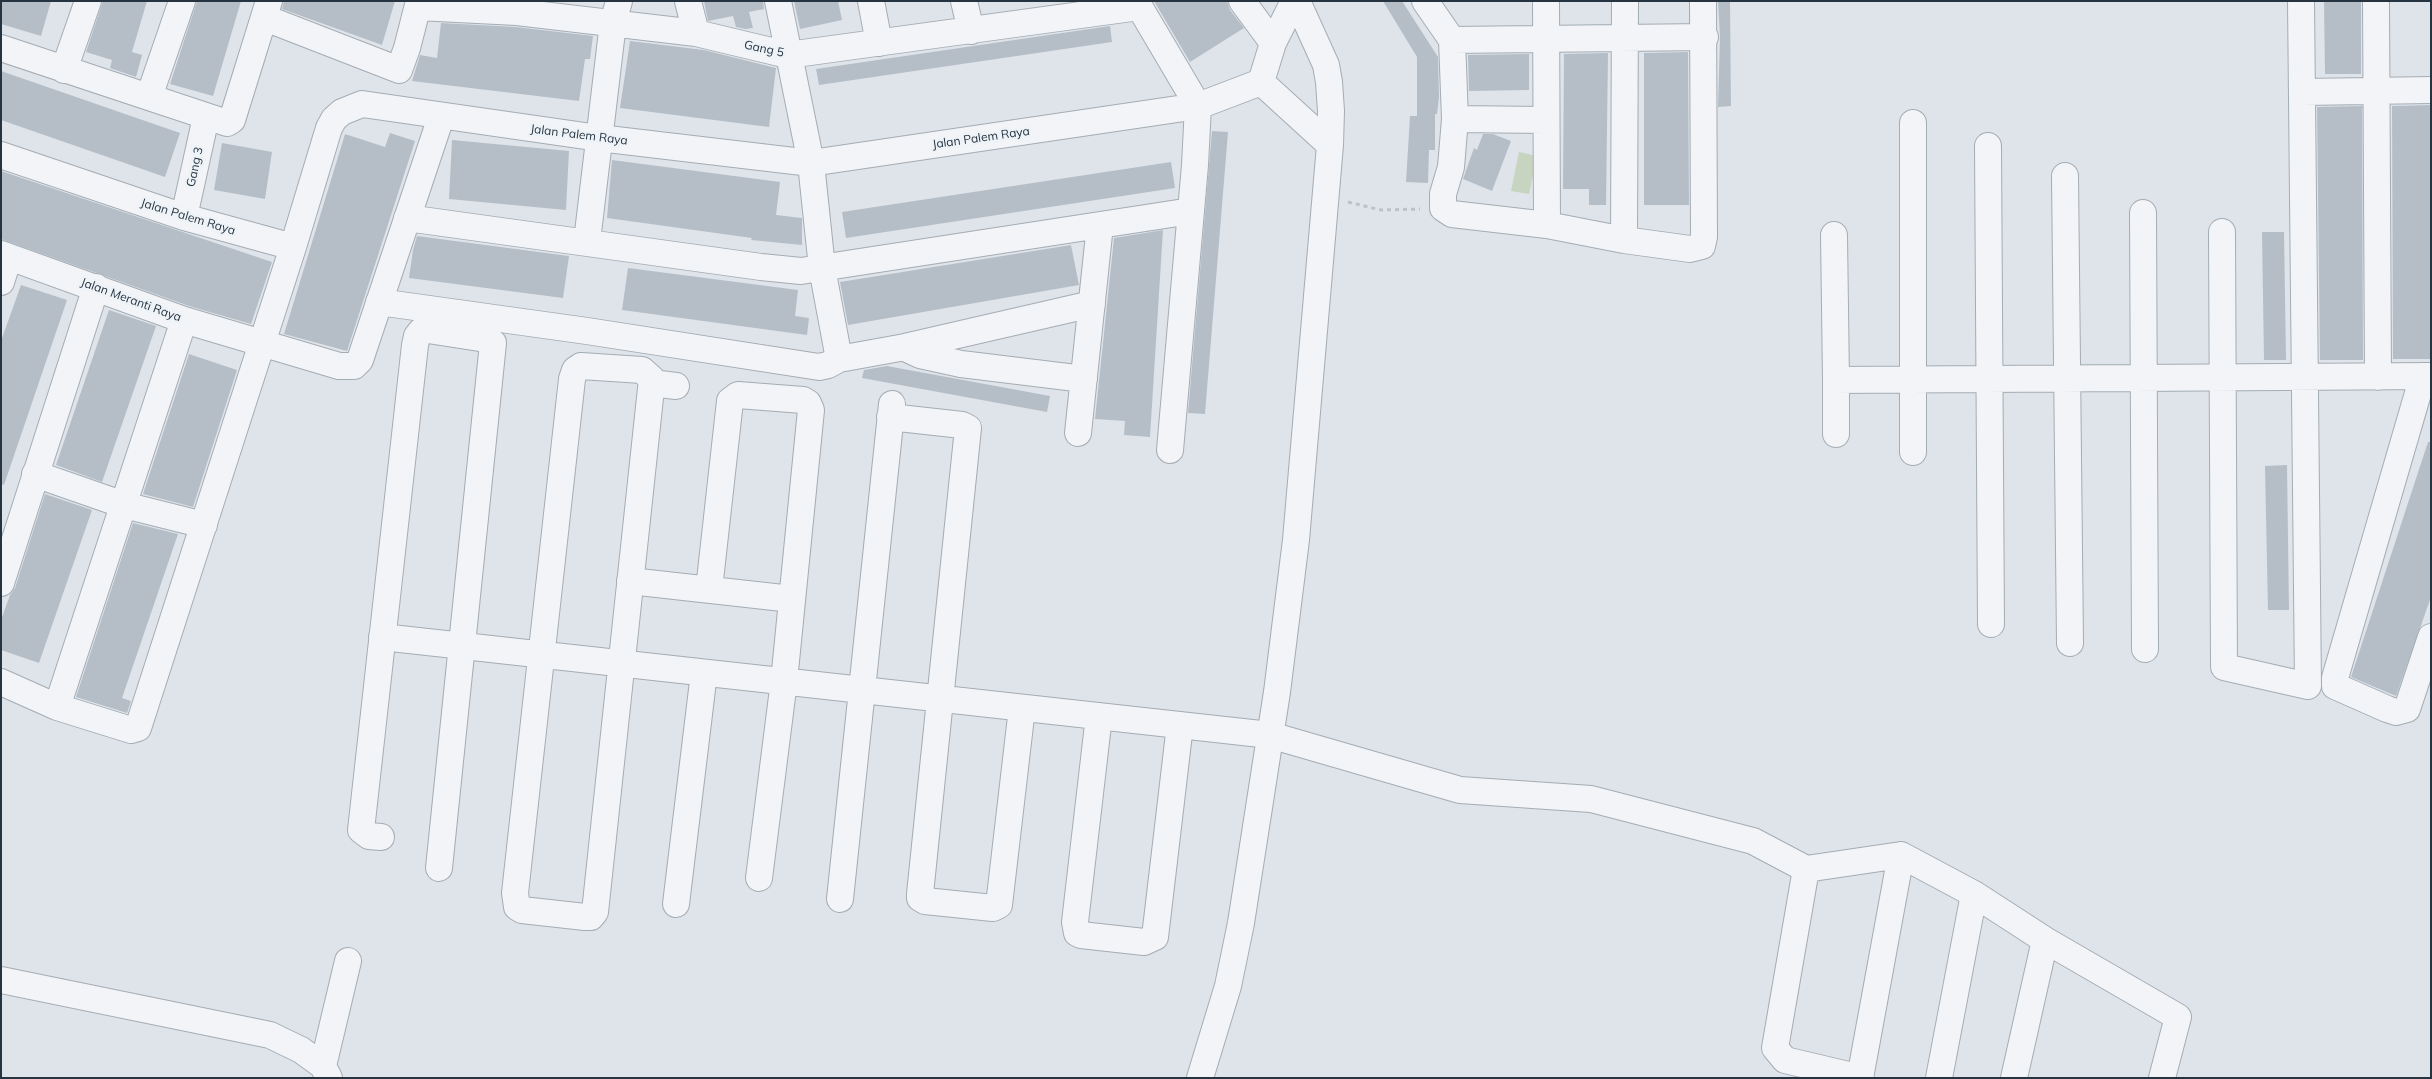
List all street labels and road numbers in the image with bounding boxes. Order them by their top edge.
street label: Gang 5 [743,38,785,60]
street label: Jalan Palem Raya [529,122,629,148]
street label: Jalan Palem Raya [931,124,1031,152]
street label: Gang 3 [184,146,206,188]
street label: Jalan Palem Raya [139,196,237,238]
street label: Jalan Meranti Raya [79,275,183,325]

